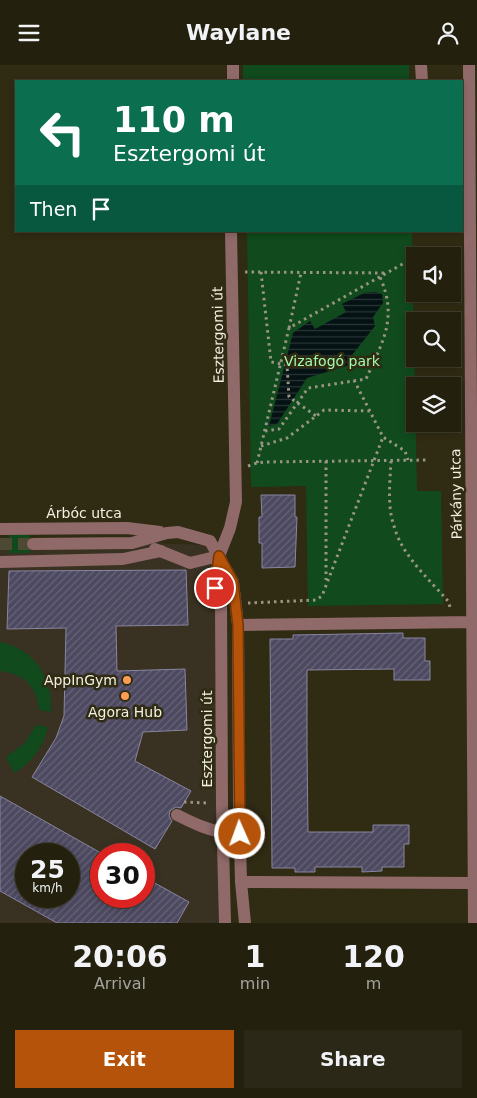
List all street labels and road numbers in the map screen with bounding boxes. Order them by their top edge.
street label: Esztergomi út [209,286,227,384]
street label: Párkány utca [447,448,465,540]
street label: Árbóc utca [46,505,122,521]
street label: Esztergomi út [199,690,215,787]

